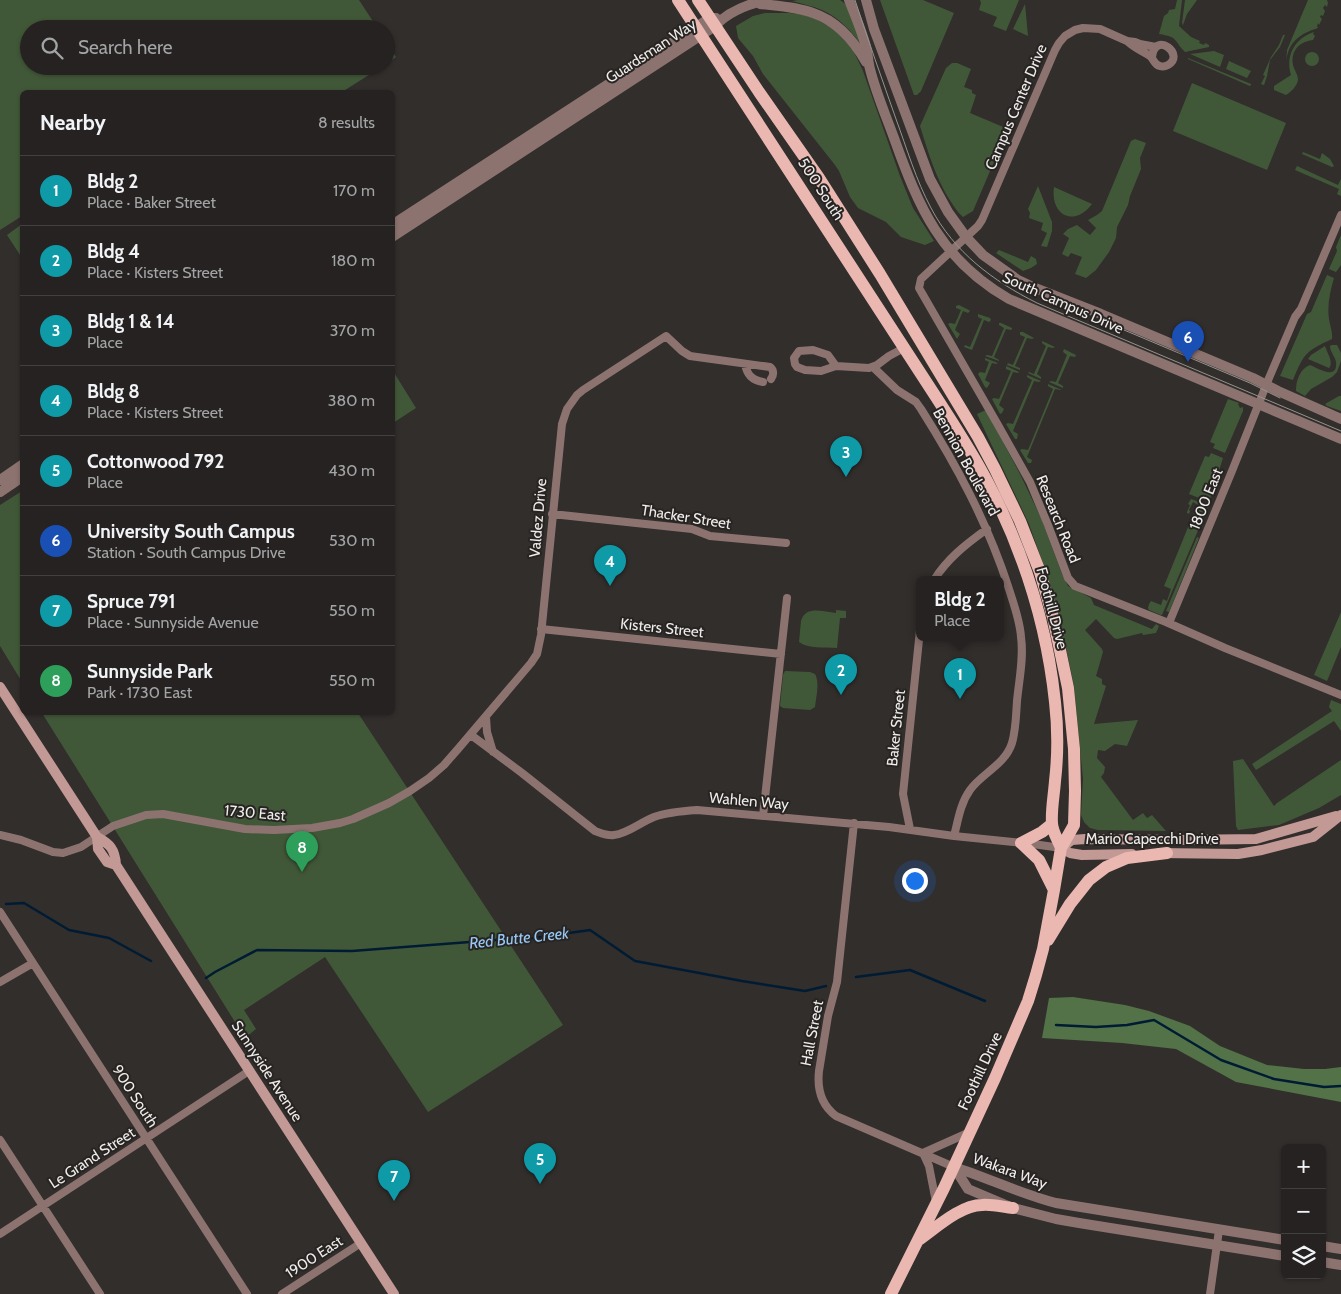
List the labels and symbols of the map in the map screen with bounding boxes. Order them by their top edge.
street label: Guardsman Way [602,15,700,87]
street label: Campus Center Drive [981,41,1051,173]
street label: 500 South [794,155,848,223]
street label: South Campus Drive [1000,268,1127,338]
pin: 6 [1172,321,1204,362]
street label: Bennion Boulevard [929,405,1003,519]
pin: 3 [830,436,862,477]
street label: 1800 East [1185,465,1227,533]
street label: Research Road [1032,473,1084,565]
street label: Valdez Drive [526,477,550,558]
street label: Thacker Street [640,501,732,533]
pin: 4 [594,545,626,586]
street label: Foothill Drive [1032,565,1072,651]
street label: Kisters Street [619,615,705,641]
pin: 2 [825,654,857,695]
pin: 1 [944,658,976,699]
street label: Baker Street [883,689,909,767]
street label: Wahlen Way [708,789,790,813]
street label: 1730 East [224,801,286,825]
street label: Mario Capecchi Drive [1085,830,1219,848]
pin: 8 [286,831,318,872]
your location [902,868,928,894]
water label: Red Butte Creek [468,923,571,953]
street label: Hall Street [797,999,827,1067]
street label: Sunnyside Avenue [228,1017,307,1125]
street label: Foothill Drive [954,1029,1006,1113]
street label: 900 South [108,1061,162,1131]
street label: Le Grand Street [46,1124,138,1192]
pin: 5 [524,1143,556,1184]
street label: Wakara Way [970,1149,1050,1193]
pin: 7 [378,1160,410,1201]
street label: 1900 East [282,1232,346,1282]

